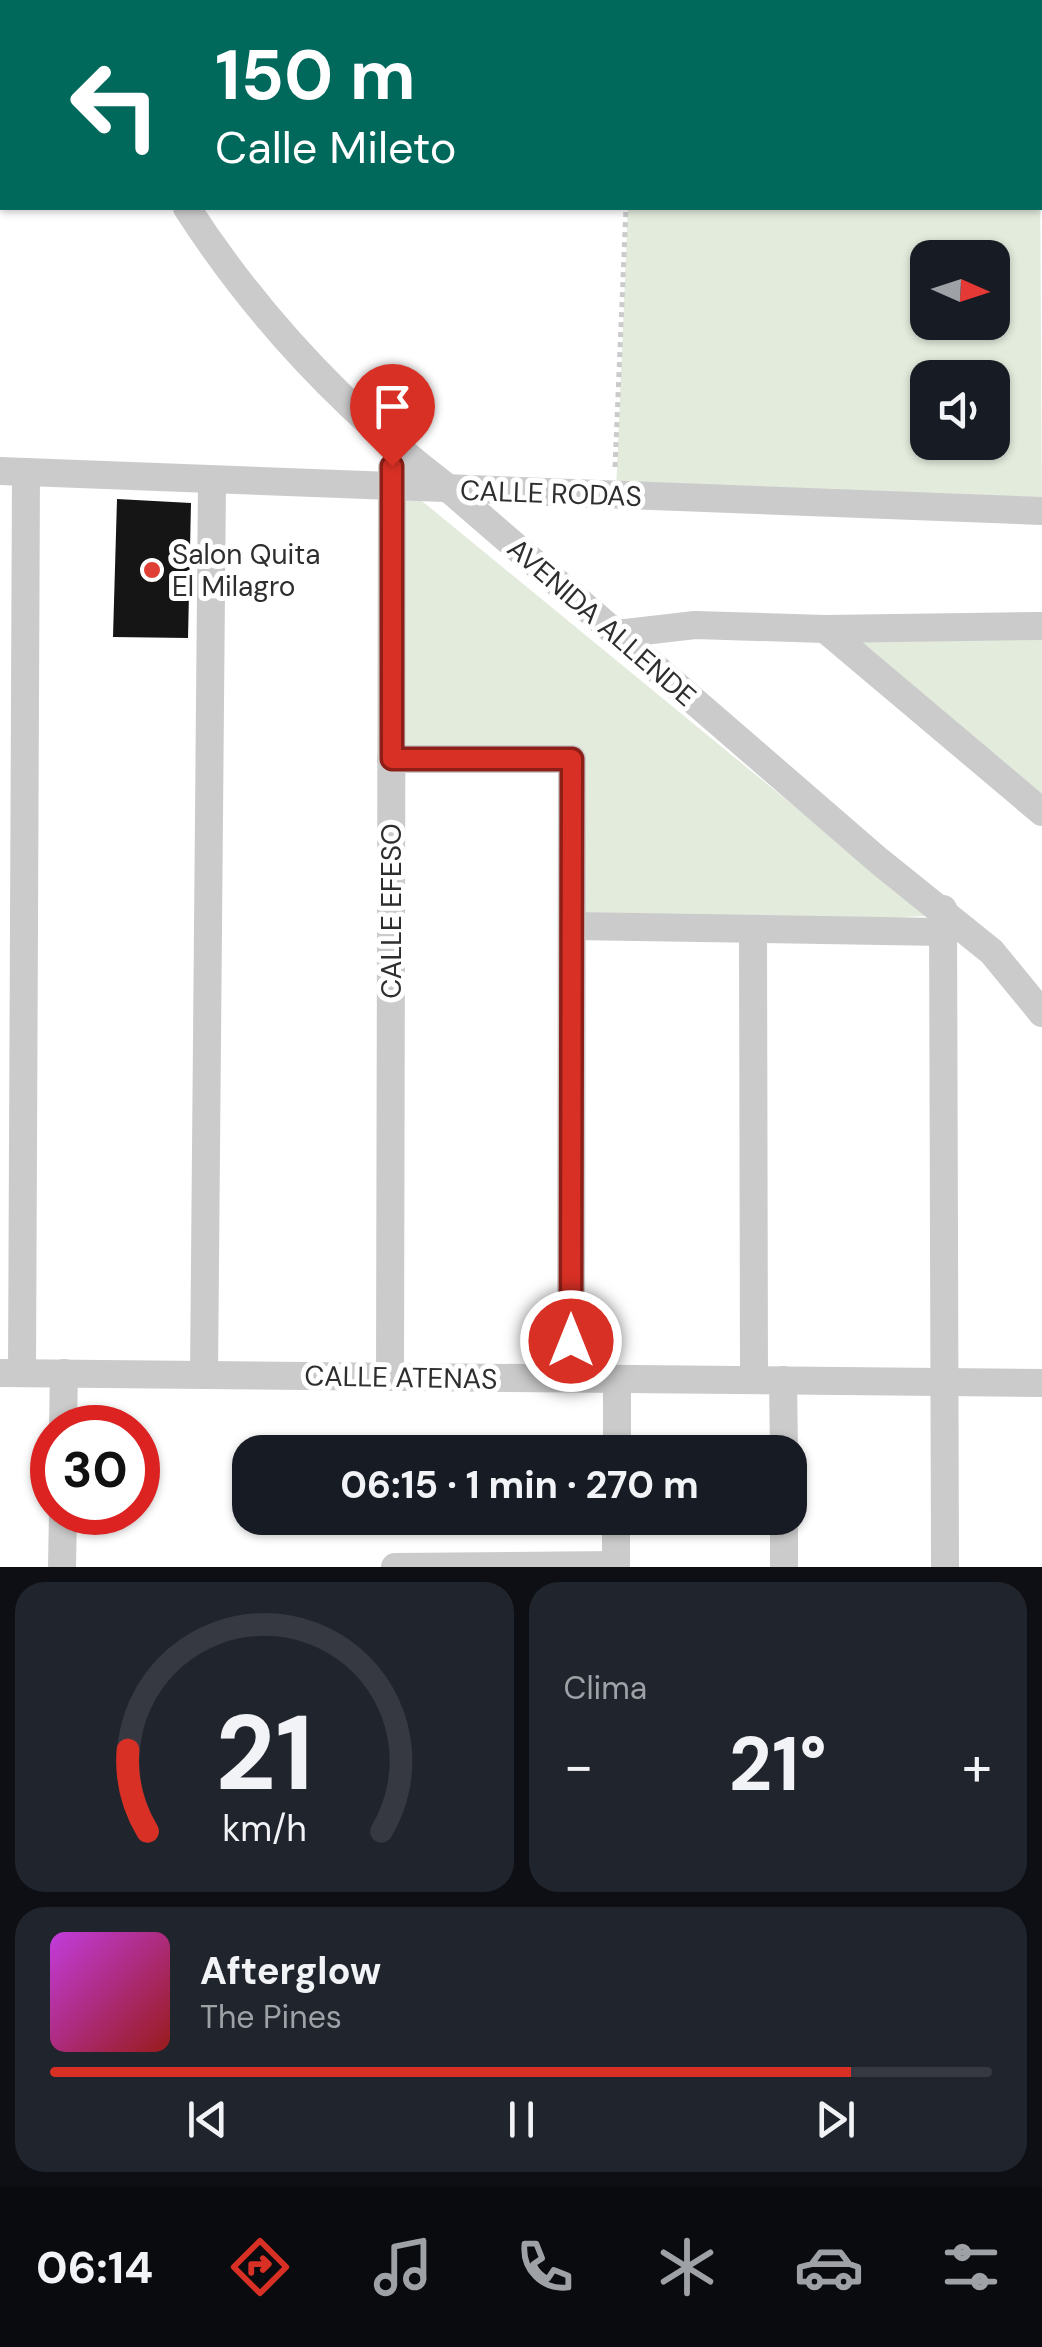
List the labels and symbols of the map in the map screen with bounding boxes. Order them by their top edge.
north arrow [910,240,1010,340]
pin [350,364,435,467]
street label: CALLE RODAS [459,472,643,515]
street label: AVENIDA ALLENDE [500,530,704,715]
place label: Salon Quita El Milagro [172,536,321,605]
marker: Salon Quita El Milagro [141,559,163,581]
street label: CALLE EFESO [373,823,410,999]
position arrow [519,1289,623,1393]
street label: CALLE ATENAS [304,1357,498,1398]
speed limit sign: 30 [30,1405,160,1535]

